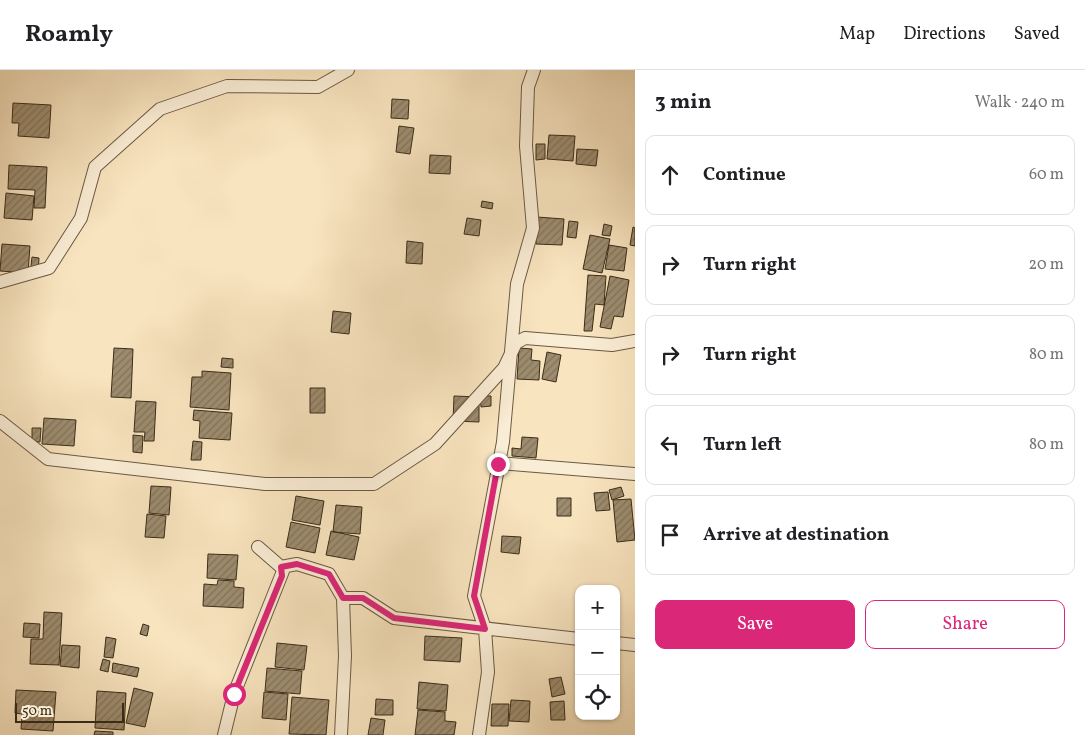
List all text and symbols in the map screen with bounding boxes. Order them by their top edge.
text: Roamly [25,18,113,52]
text: Map [839,22,875,47]
text: Directions [903,22,986,47]
text: Saved [1014,22,1060,47]
text: 3 min [655,88,711,117]
text: Walk · 240 m [975,92,1065,114]
icon: ahead [656,161,684,189]
text: Continue [703,162,786,188]
text: 60 m [1029,164,1064,186]
icon: right [656,251,684,279]
text: Turn right [703,252,796,278]
text: 20 m [1029,254,1064,276]
icon: right [656,341,684,369]
text: Turn right [703,342,796,368]
text: 80 m [1029,344,1064,366]
icon: left [656,431,684,459]
text: Turn left [703,432,782,458]
text: 80 m [1029,434,1064,456]
route end [487,453,510,476]
icon: arrive [656,521,684,549]
text: Arrive at destination [703,522,889,548]
map controls [575,585,620,720]
button: + [575,585,620,630]
button: Save [655,600,855,649]
button: Share [865,600,1065,649]
button: − [575,630,620,675]
button: locate [575,675,620,720]
route start [223,683,246,706]
scale bar [15,700,124,723]
text: 50 m [22,702,52,721]

